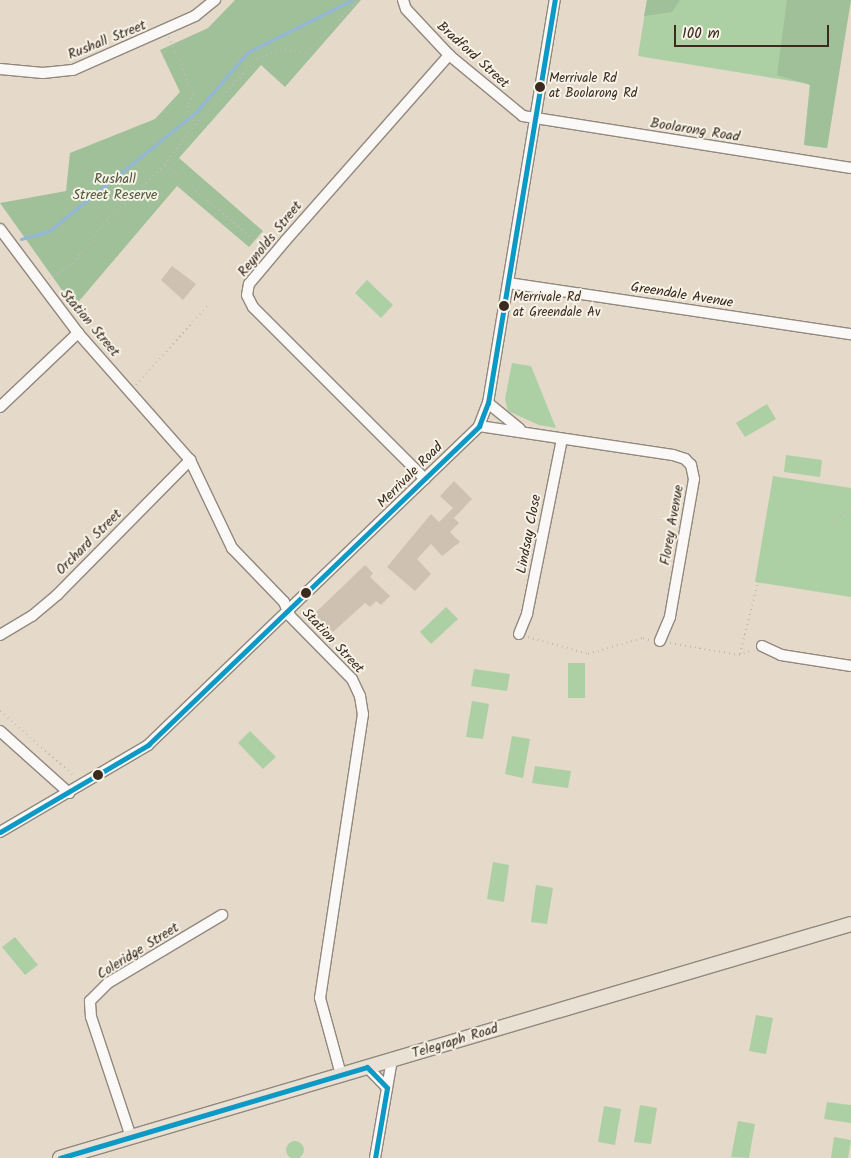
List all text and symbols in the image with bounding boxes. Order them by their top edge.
scale bar [676,15,831,47]
street label: Rushall Street [65,17,149,63]
street label: Bradford Street [433,18,513,92]
text: 100 m [682,22,720,46]
place label: Merrivale Rd at Boolarong Rd [549,72,637,103]
marker: Merrivale Rd at Boolarong Rd [535,82,545,92]
street label: Boolarong Road [649,115,741,145]
park label: Rushall Street Reserve [73,171,157,203]
street label: Reynolds Street [234,198,306,280]
street label: Greendale Avenue [630,279,734,311]
street label: Station Street [57,286,123,360]
place label: Merrivale Rd at Greendale Av [513,291,600,322]
marker: Merrivale Rd at Greendale Av [499,301,509,311]
street label: Merrivale Road [374,439,446,511]
street label: Florey Avenue [657,483,687,567]
street label: Lindsay Close [513,493,545,575]
street label: Orchard Street [53,506,125,578]
unlabelled marker [301,588,311,598]
street label: Station Street [299,605,367,677]
unlabelled marker [93,770,103,780]
street label: Coleridge Street [94,919,182,983]
street label: Telegraph Road [410,1020,500,1062]

